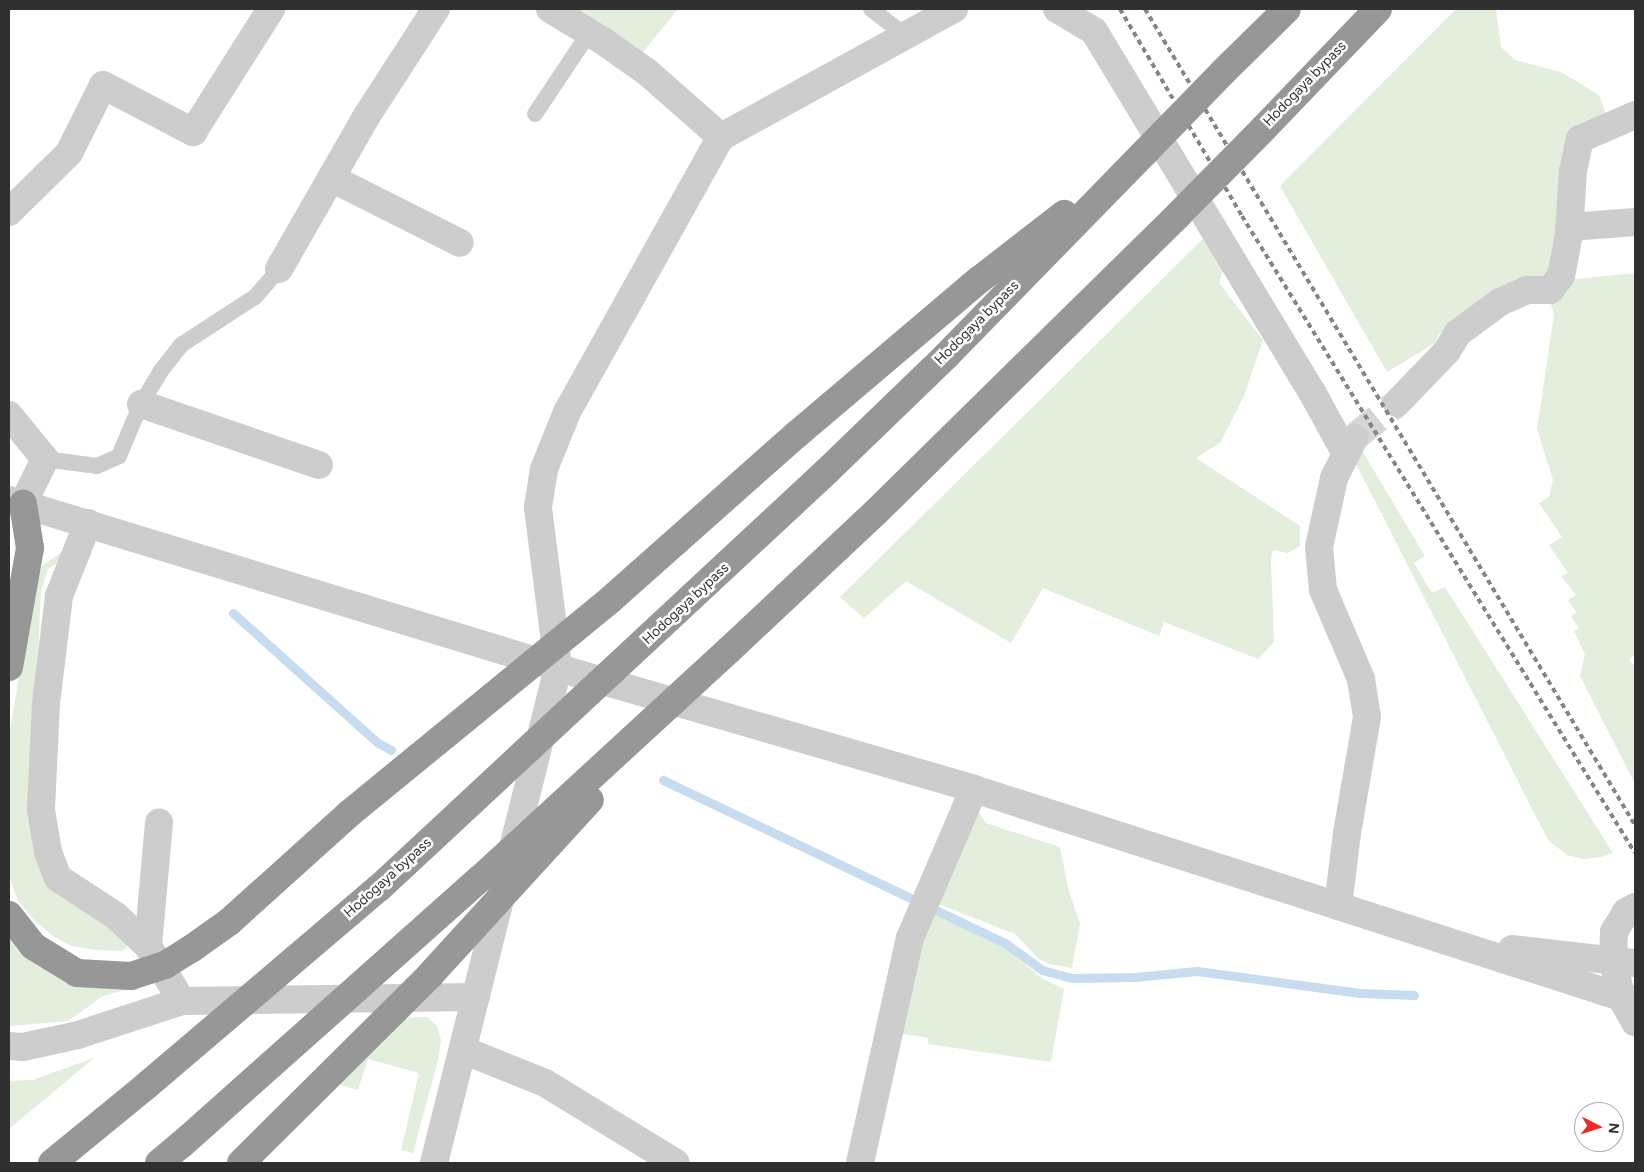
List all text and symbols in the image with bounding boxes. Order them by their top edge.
street label: Hodogaya bypass [1260,38,1350,130]
street label: Hodogaya bypass [932,278,1022,368]
street label: Hodogaya bypass [639,560,733,648]
street label: Hodogaya bypass [341,834,435,922]
north arrow [1574,1102,1624,1152]
text: N [1605,1122,1622,1134]

